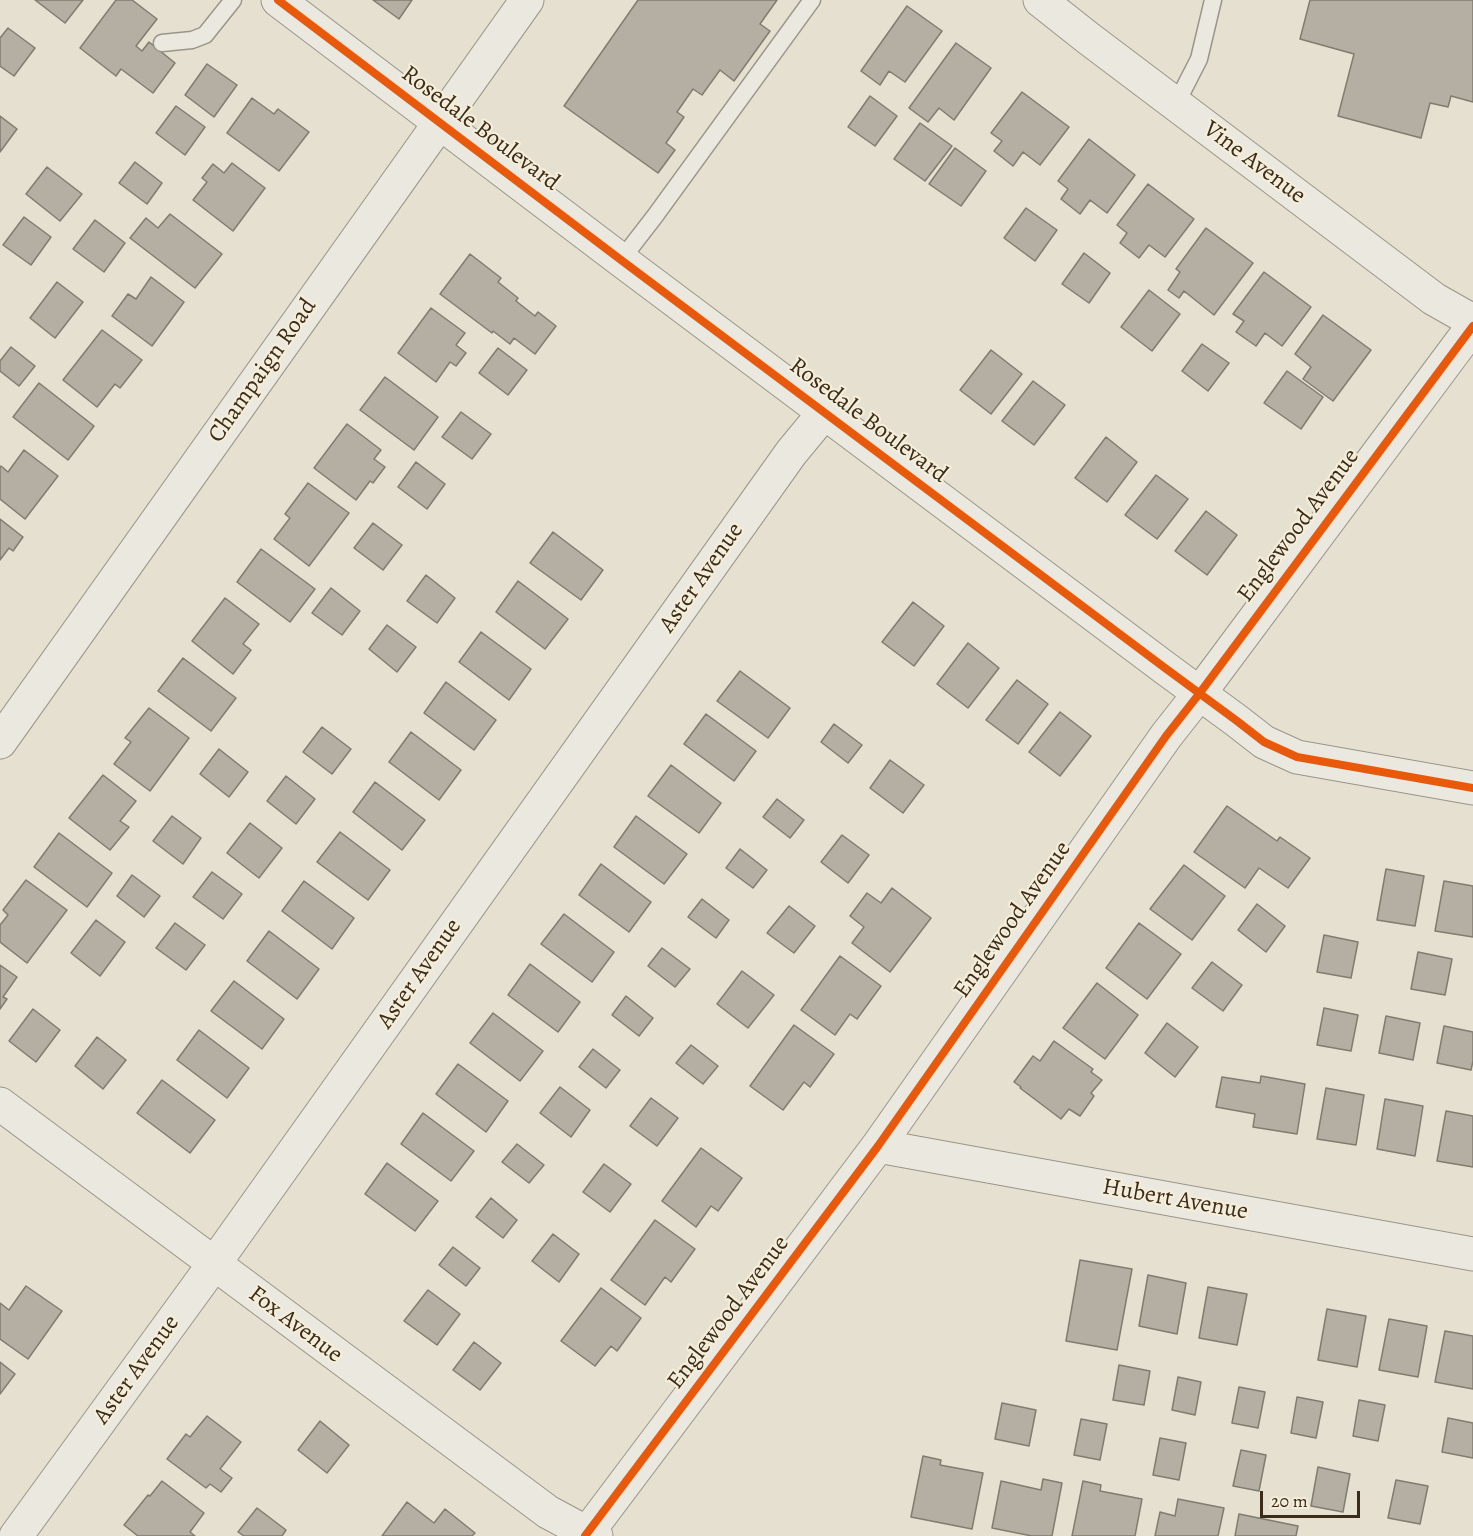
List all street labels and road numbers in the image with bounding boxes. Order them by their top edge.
street label: Rosedale Boulevard [395,60,565,198]
street label: Vine Avenue [1197,115,1311,211]
street label: Champaign Road [203,293,323,449]
street label: Rosedale Boulevard [783,352,953,490]
street label: Englewood Avenue [1232,444,1366,608]
street label: Aster Avenue [654,517,750,639]
street label: Englewood Avenue [948,836,1078,1004]
street label: Aster Avenue [372,913,468,1035]
street label: Hubert Avenue [1100,1173,1250,1227]
street label: Englewood Avenue [662,1231,796,1395]
street label: Fox Avenue [242,1280,348,1370]
street label: Aster Avenue [88,1310,186,1430]

